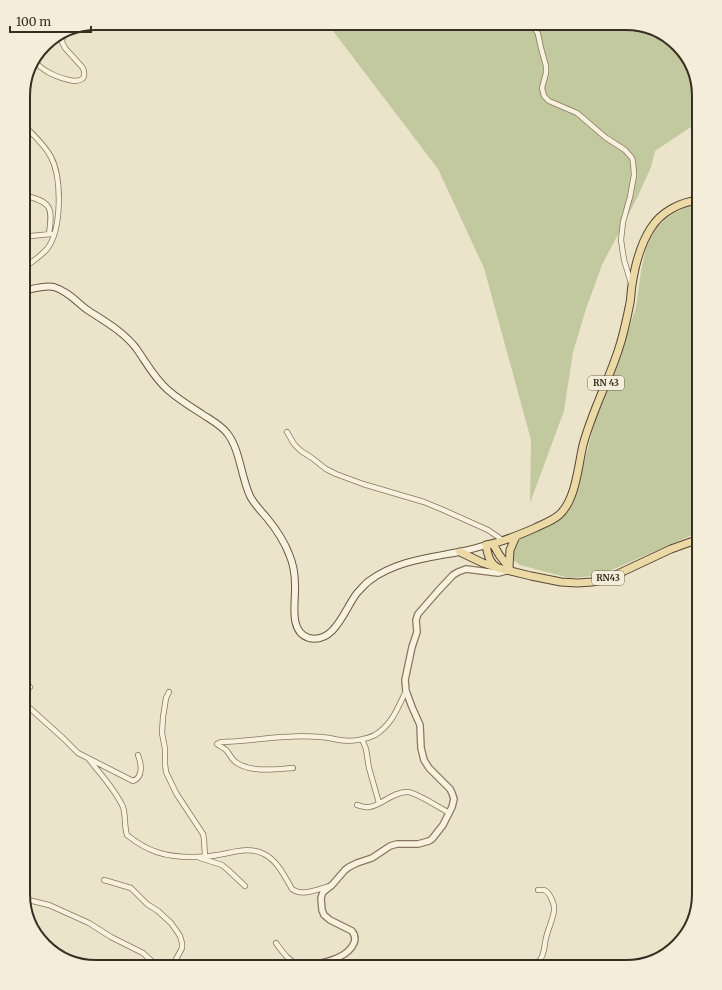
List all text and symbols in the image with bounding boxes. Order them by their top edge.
scale bar [10,8,91,34]
text: 100 m [16,14,51,29]
road number: RN 43 [588,376,624,390]
road number: RN43 [592,571,624,585]

